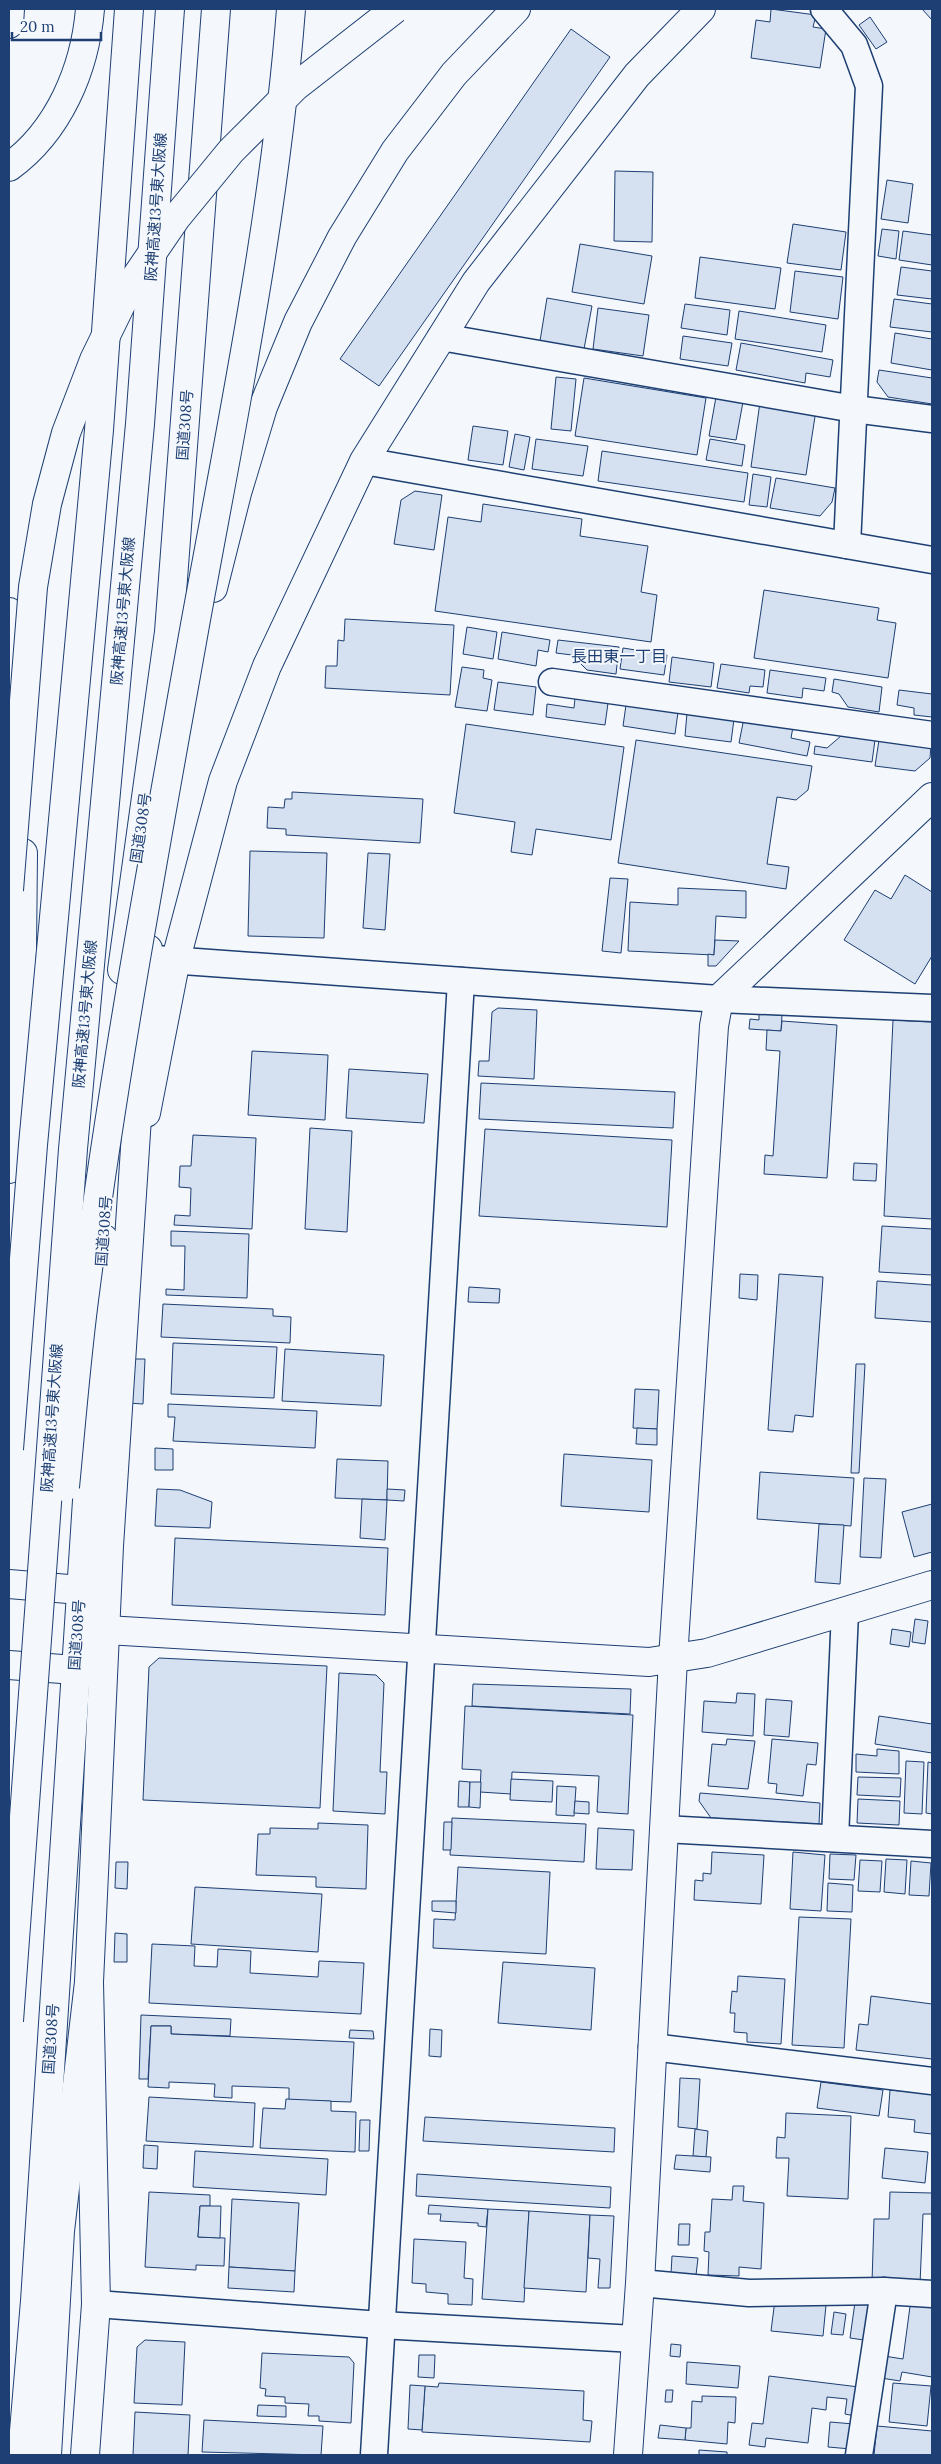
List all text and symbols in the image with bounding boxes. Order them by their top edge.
scale bar [12,10,101,42]
text: 20 m [20,17,55,36]
street label: 阪神高速13号東大阪線 [141,132,170,282]
street label: 国道308号 [173,389,196,461]
street label: 阪神高速13号東大阪線 [107,536,138,686]
district label: 長田東一丁目 [571,646,667,666]
street label: 国道308号 [126,791,155,864]
street label: 阪神高速13号東大阪線 [69,939,100,1089]
street label: 国道308号 [92,1195,115,1267]
street label: 阪神高速13号東大阪線 [37,1343,66,1493]
street label: 国道308号 [65,1599,88,1671]
street label: 国道308号 [39,2003,62,2075]

